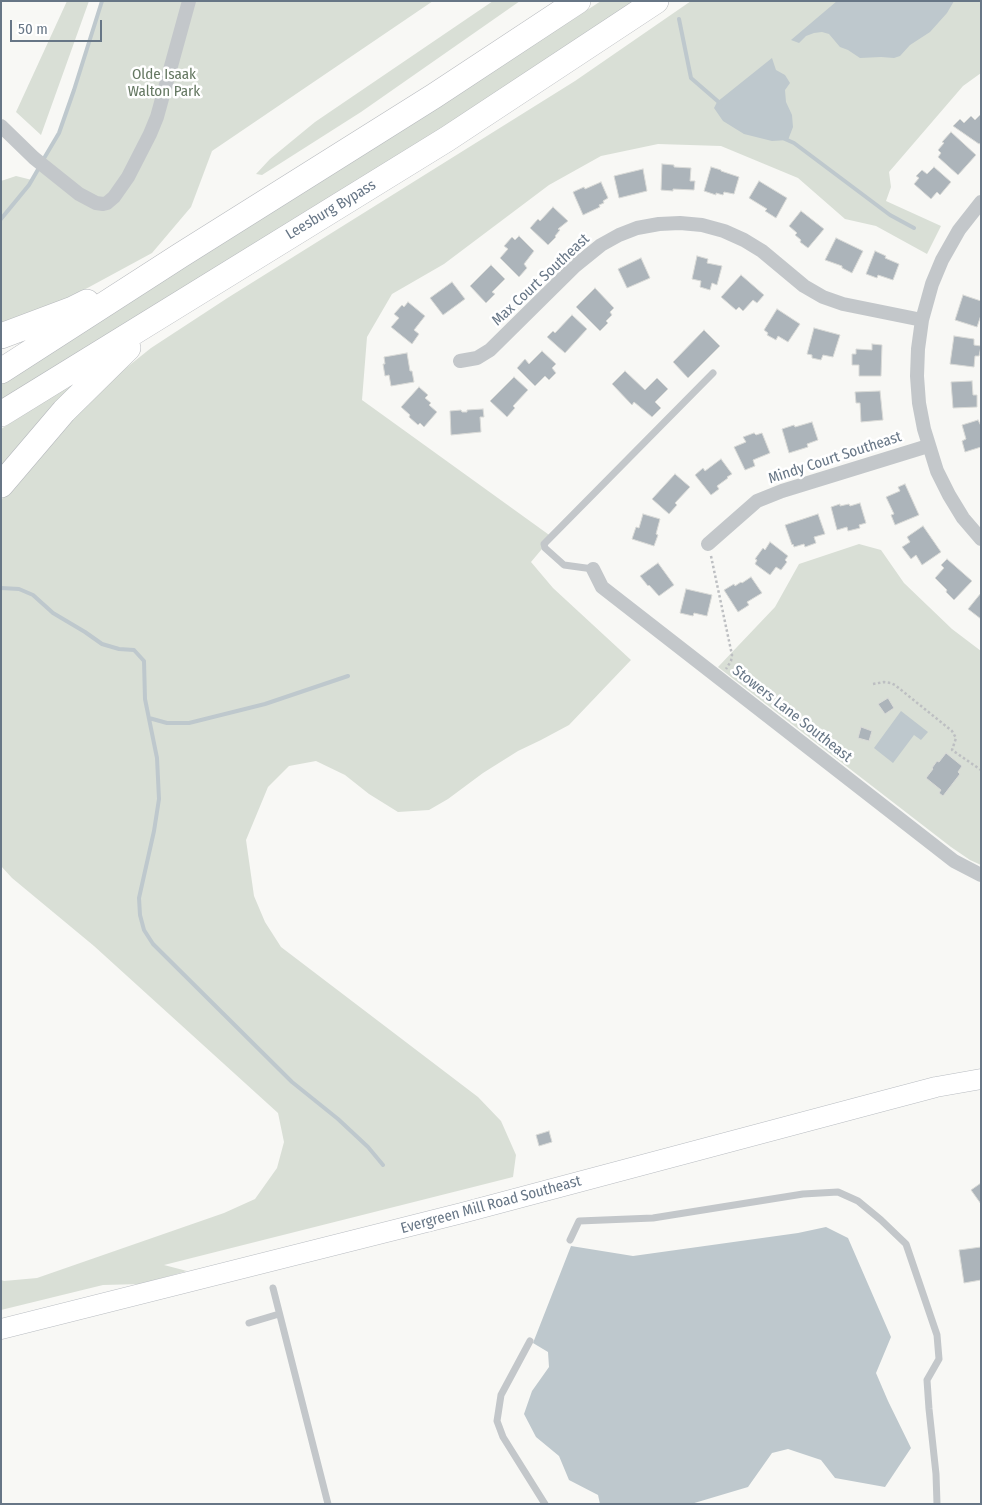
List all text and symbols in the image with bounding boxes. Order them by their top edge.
scale bar [12,10,105,42]
text: 50 m [18,20,48,38]
park label: Olde Isaak Walton Park [128,66,200,101]
street label: Leesburg Bypass [283,176,379,244]
street label: Max Court Southeast [489,230,593,330]
street label: Mindy Court Southeast [766,428,904,488]
street label: Stowers Lane Southeast [729,662,855,766]
street label: Evergreen Mill Road Southeast [399,1172,583,1238]

